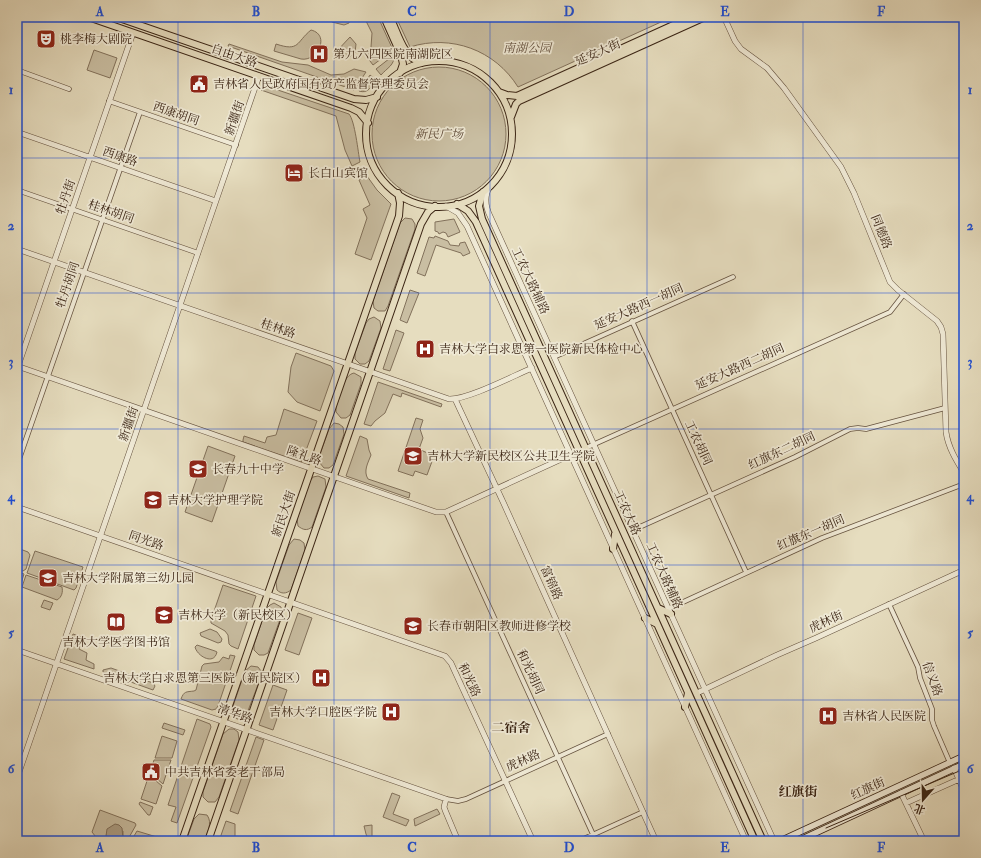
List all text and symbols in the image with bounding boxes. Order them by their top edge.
text: A [95,4,105,20]
text: B [252,4,260,20]
text: C [407,4,417,20]
text: D [564,4,575,20]
text: E [720,4,730,20]
text: F [877,4,886,20]
theatre icon: 桃李梅大剧院 [35,28,57,50]
place label: 桃李梅大剧院 [60,32,132,47]
street label: 延安大街 [573,36,624,70]
street label: 自由大路 [209,41,259,71]
park label: 南湖公园 [503,41,553,56]
hospital icon: 第九六四医院南湖院区 [308,43,330,65]
place label: 第九六四医院南湖院区 [333,47,453,62]
public building icon: 吉林省人民政府国有资产监督管理委员会 [188,73,210,95]
place label: 吉林省人民政府国有资产监督管理委员会 [213,77,429,92]
text: 1 [9,82,14,98]
text: 1 [968,82,973,98]
street label: 新疆街 [222,98,248,137]
street label: 西康胡同 [151,99,201,129]
park label: 新民广场 [415,127,464,142]
street label: 西康路 [101,144,139,170]
hotel icon: 长白山宾馆 [283,162,305,184]
place label: 长白山宾馆 [308,166,368,181]
street label: 牡丹街 [53,177,79,216]
street label: 桂林胡同 [86,197,136,227]
street label: 同德路 [867,212,895,252]
text: 2 [8,218,15,234]
text: 2 [967,218,974,234]
street label: 工农大路辅路 [508,245,552,317]
street label: 牡丹胡同 [53,260,83,310]
street label: 延安大路西一胡同 [592,281,686,333]
street label: 桂林路 [259,316,297,342]
hospital icon: 吉林大学白求恩第一医院新民体检中心 [414,338,436,360]
street label: 延安大路西二胡同 [693,341,787,393]
place label: 吉林大学白求恩第一医院新民体检中心 [439,342,643,357]
text: 3 [9,354,14,370]
text: 3 [968,354,973,370]
street label: 新疆街 [116,404,142,443]
street label: 工农胡同 [681,418,715,468]
street label: 红旗东二胡同 [746,429,818,473]
street label: 隆礼路 [285,443,323,469]
school or university icon: 吉林大学新民校区公共卫生学院 [402,445,424,467]
place label: 吉林大学新民校区公共卫生学院 [427,449,595,464]
school or university icon: 长春九十中学 [187,458,209,480]
place label: 长春九十中学 [212,462,284,477]
street label: 新民大街 [269,488,299,539]
street label: 工农大路 [610,488,644,538]
text: 4 [6,489,15,505]
school or university icon: 吉林大学护理学院 [142,489,164,511]
text: 4 [965,489,974,505]
place label: 吉林大学护理学院 [167,493,263,508]
street label: 红旗东一胡同 [775,512,847,554]
street label: 同光路 [127,528,165,554]
street label: 工农大路辅路 [643,540,685,612]
street label: 富锦路 [537,563,565,603]
school or university icon: 吉林大学附属第三幼儿园 [37,567,59,589]
place label: 吉林大学附属第三幼儿园 [62,571,194,586]
school or university icon: 吉林大学（新民校区） [153,604,175,626]
street label: 虎林街 [807,607,846,636]
place label: 吉林大学（新民校区） [178,608,298,623]
library icon: 吉林大学医学图书馆 [105,611,127,633]
school or university icon: 长春市朝阳区教师进修学校 [402,615,424,637]
place label: 长春市朝阳区教师进修学校 [427,619,571,634]
text: 5 [8,625,14,641]
text: 5 [967,625,973,641]
place label: 吉林大学医学图书馆 [62,635,170,650]
street label: 和光胡同 [513,647,547,697]
street label: 信义路 [919,660,945,698]
street label: 和光路 [455,661,483,699]
hospital icon: 吉林大学白求恩第三医院（新民院区） [310,667,332,689]
place label: 吉林大学白求恩第三医院（新民院区） [103,671,307,686]
street label: 清华路 [216,701,254,727]
hospital icon: 吉林大学口腔医学院 [380,701,402,723]
place label: 吉林大学口腔医学院 [269,705,377,720]
hospital icon: 吉林省人民医院 [817,705,839,727]
place label: 吉林省人民医院 [842,709,926,724]
district label: 二宿舍 [491,720,531,736]
street label: 虎林路 [503,747,543,775]
text: 6 [8,761,16,777]
public building icon: 中共吉林省委老干部局 [140,761,162,783]
text: 6 [967,761,975,777]
place label: 中共吉林省委老干部局 [165,765,285,780]
street label: 红旗街 [849,774,888,803]
north arrow [903,780,943,820]
district label: 红旗街 [778,784,818,800]
text: 北 [912,801,927,817]
text: A [95,840,105,856]
text: B [252,840,260,856]
text: C [407,840,417,856]
text: D [564,840,575,856]
text: E [720,840,730,856]
text: F [877,840,886,856]

